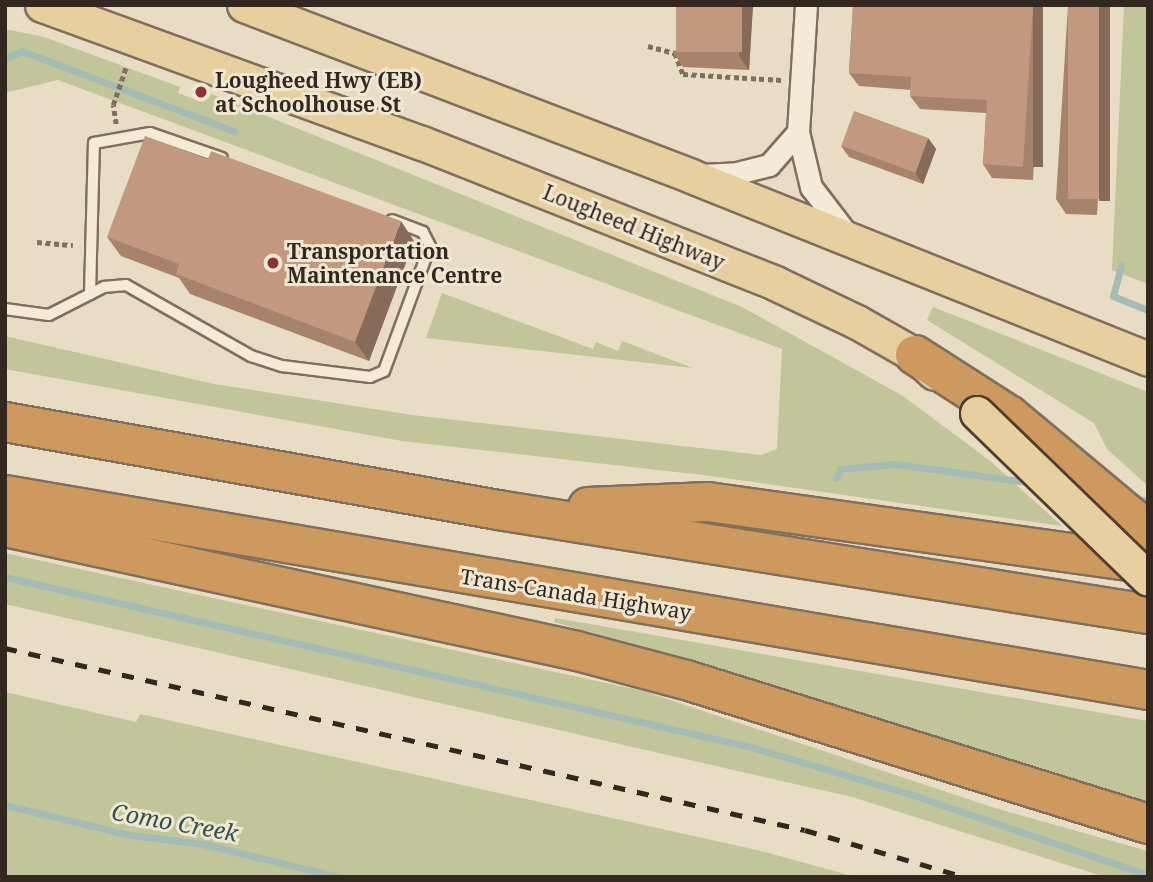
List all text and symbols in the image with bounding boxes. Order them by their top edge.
place label: Lougheed Hwy (EB) at Schoolhouse St [215,67,422,117]
marker: Lougheed Hwy (EB) at Schoolhouse St [193,84,209,100]
street label: Lougheed Highway [540,179,728,275]
place label: Transportation Maintenance Centre [287,238,502,288]
marker: Transportation Maintenance Centre [265,255,281,271]
street label: Trans-Canada Highway [459,563,693,625]
water label: Como Creek [110,797,240,847]

